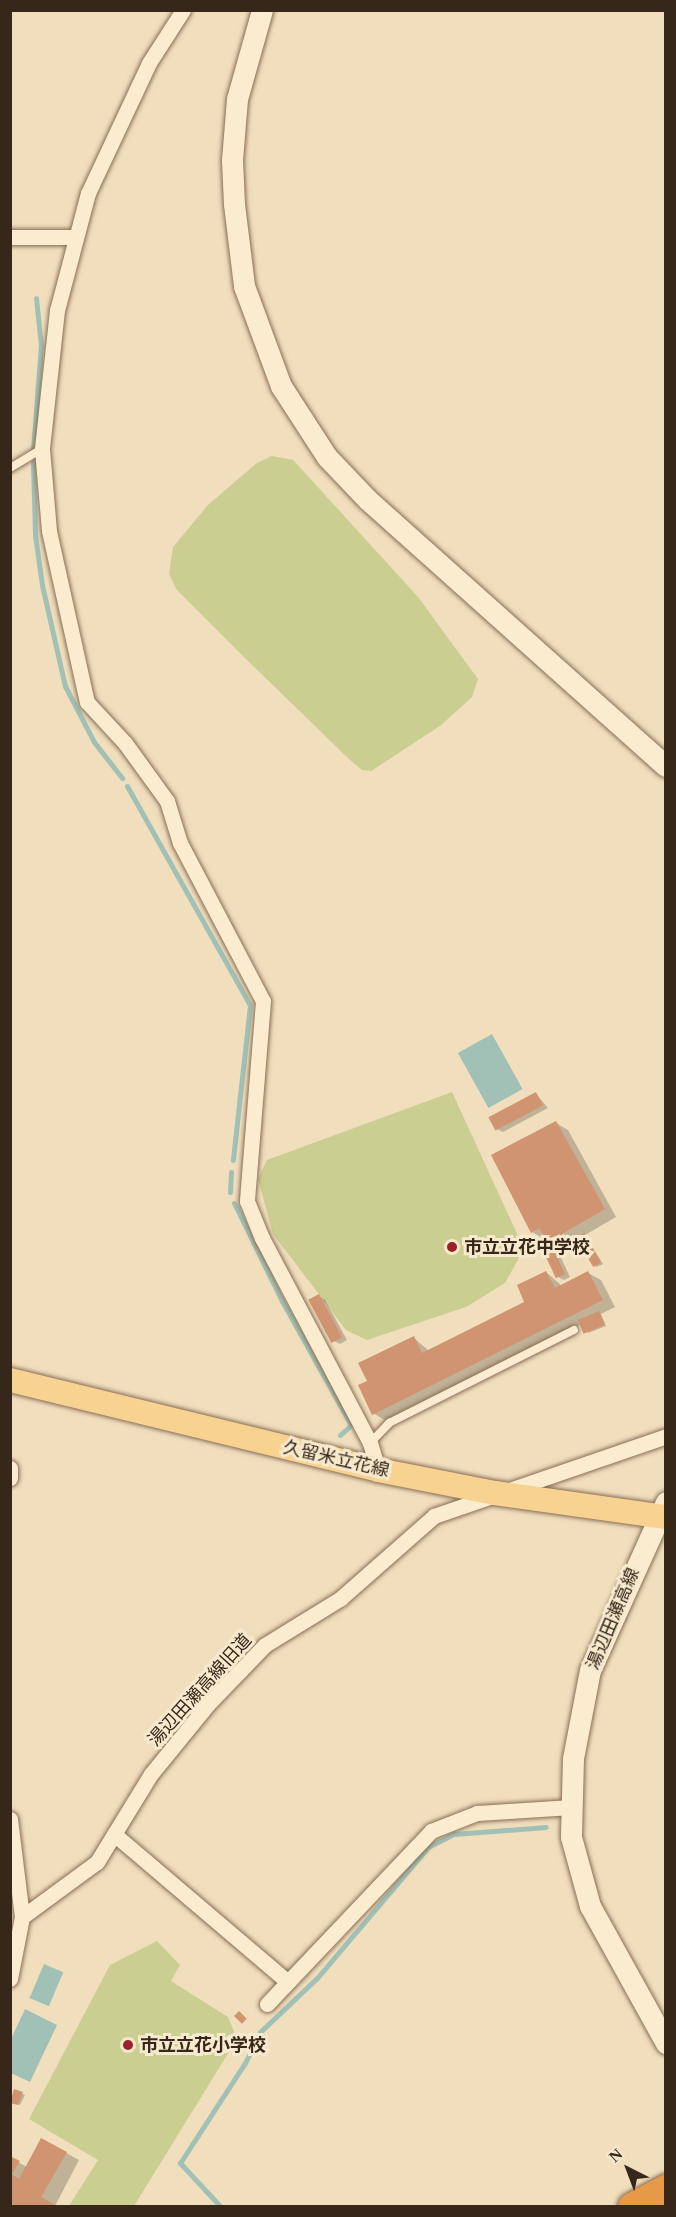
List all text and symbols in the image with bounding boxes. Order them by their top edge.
place label: 市立立花中学校 [464,1236,590,1258]
marker: 市立立花中学校 [445,1240,459,1254]
street label: 久留米立花線 [281,1436,391,1482]
street label: 湯辺田瀬高線 [582,1565,644,1673]
street label: 湯辺田瀬高線旧道 [144,1629,256,1751]
place label: 市立立花小学校 [140,2034,266,2056]
marker: 市立立花小学校 [121,2038,135,2052]
north arrow [598,2139,658,2199]
text: N [606,2145,626,2165]

